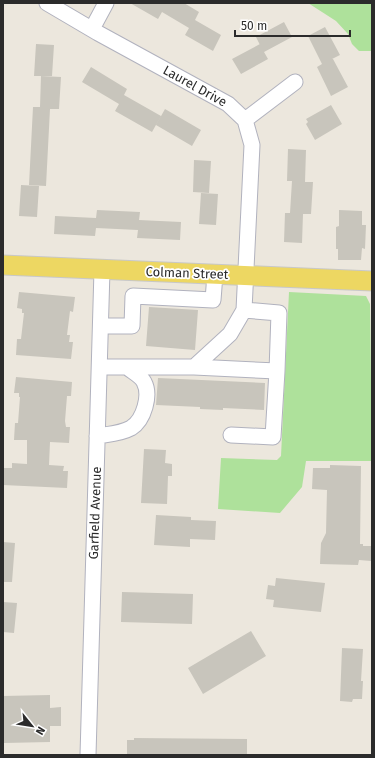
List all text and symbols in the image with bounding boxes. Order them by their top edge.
scale bar [235,12,350,38]
text: 50 m [241,19,267,33]
street label: Laurel Drive [161,62,229,110]
street label: Colman Street [145,264,229,282]
street label: Garfield Avenue [86,466,104,560]
north arrow [12,706,52,746]
text: N [33,724,48,737]

